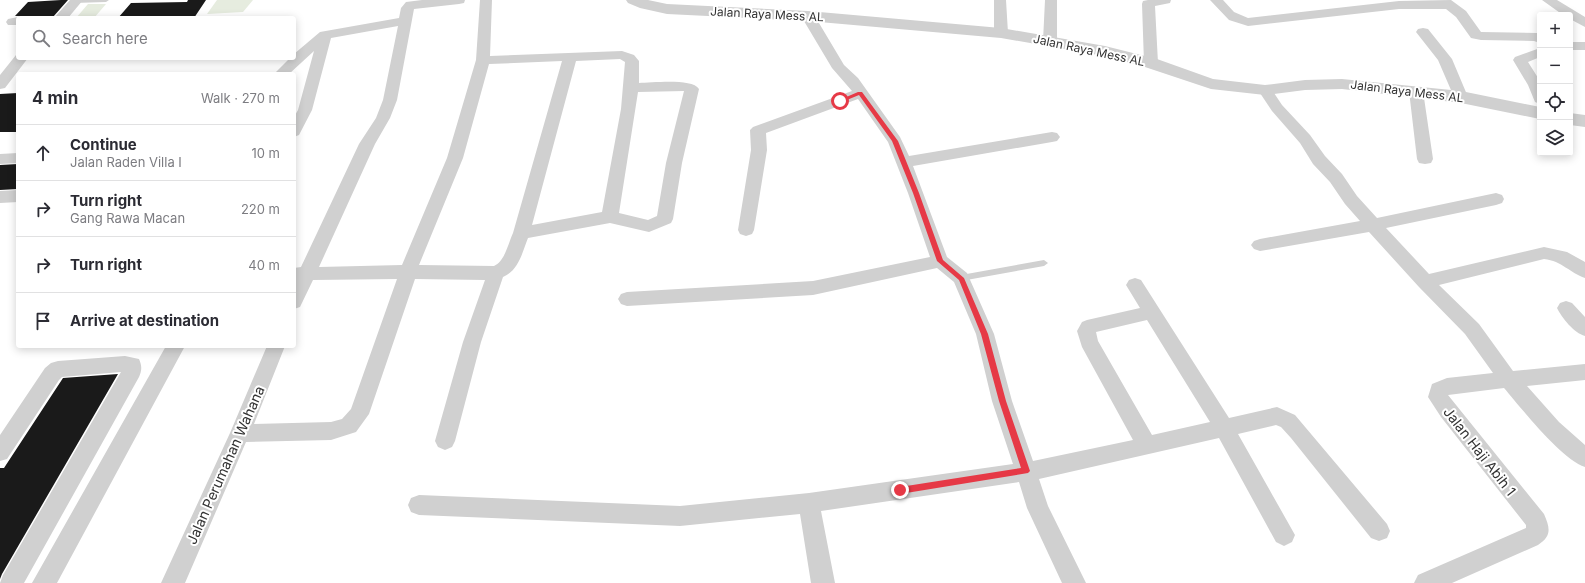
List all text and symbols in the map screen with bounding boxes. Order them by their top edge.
street label: Jalan Raya Mess AL [710,4,824,24]
map controls [1537,12,1573,156]
button: + [1537,12,1573,48]
search box [16,16,296,60]
icon: search [30,27,52,49]
text: Search here [62,29,148,48]
street label: Jalan Raya Mess AL [1032,31,1146,69]
button: − [1537,48,1573,84]
street label: Jalan Raya Mess AL [1350,77,1465,105]
button: locate [1537,84,1573,120]
text: 4 min [32,88,78,108]
text: Walk · 270 m [201,90,280,106]
route start [831,92,849,110]
button: layers [1537,120,1573,156]
text: Continue [70,135,137,154]
icon: ahead [32,142,54,164]
text: 10 m [251,145,280,161]
text: Jalan Raden Villa I [70,154,182,170]
text: Turn right [70,191,142,210]
icon: right [32,198,54,220]
text: 220 m [241,201,280,217]
text: Gang Rawa Macan [70,210,185,226]
icon: right [32,254,54,276]
text: Turn right [70,255,142,274]
text: 40 m [248,257,280,273]
icon: arrive [32,310,54,332]
text: Arrive at destination [70,311,219,330]
street label: Jalan Perumahan Wahana [182,383,268,547]
street label: Jalan Haji Abih 1 [1440,403,1520,499]
route end [891,481,909,499]

